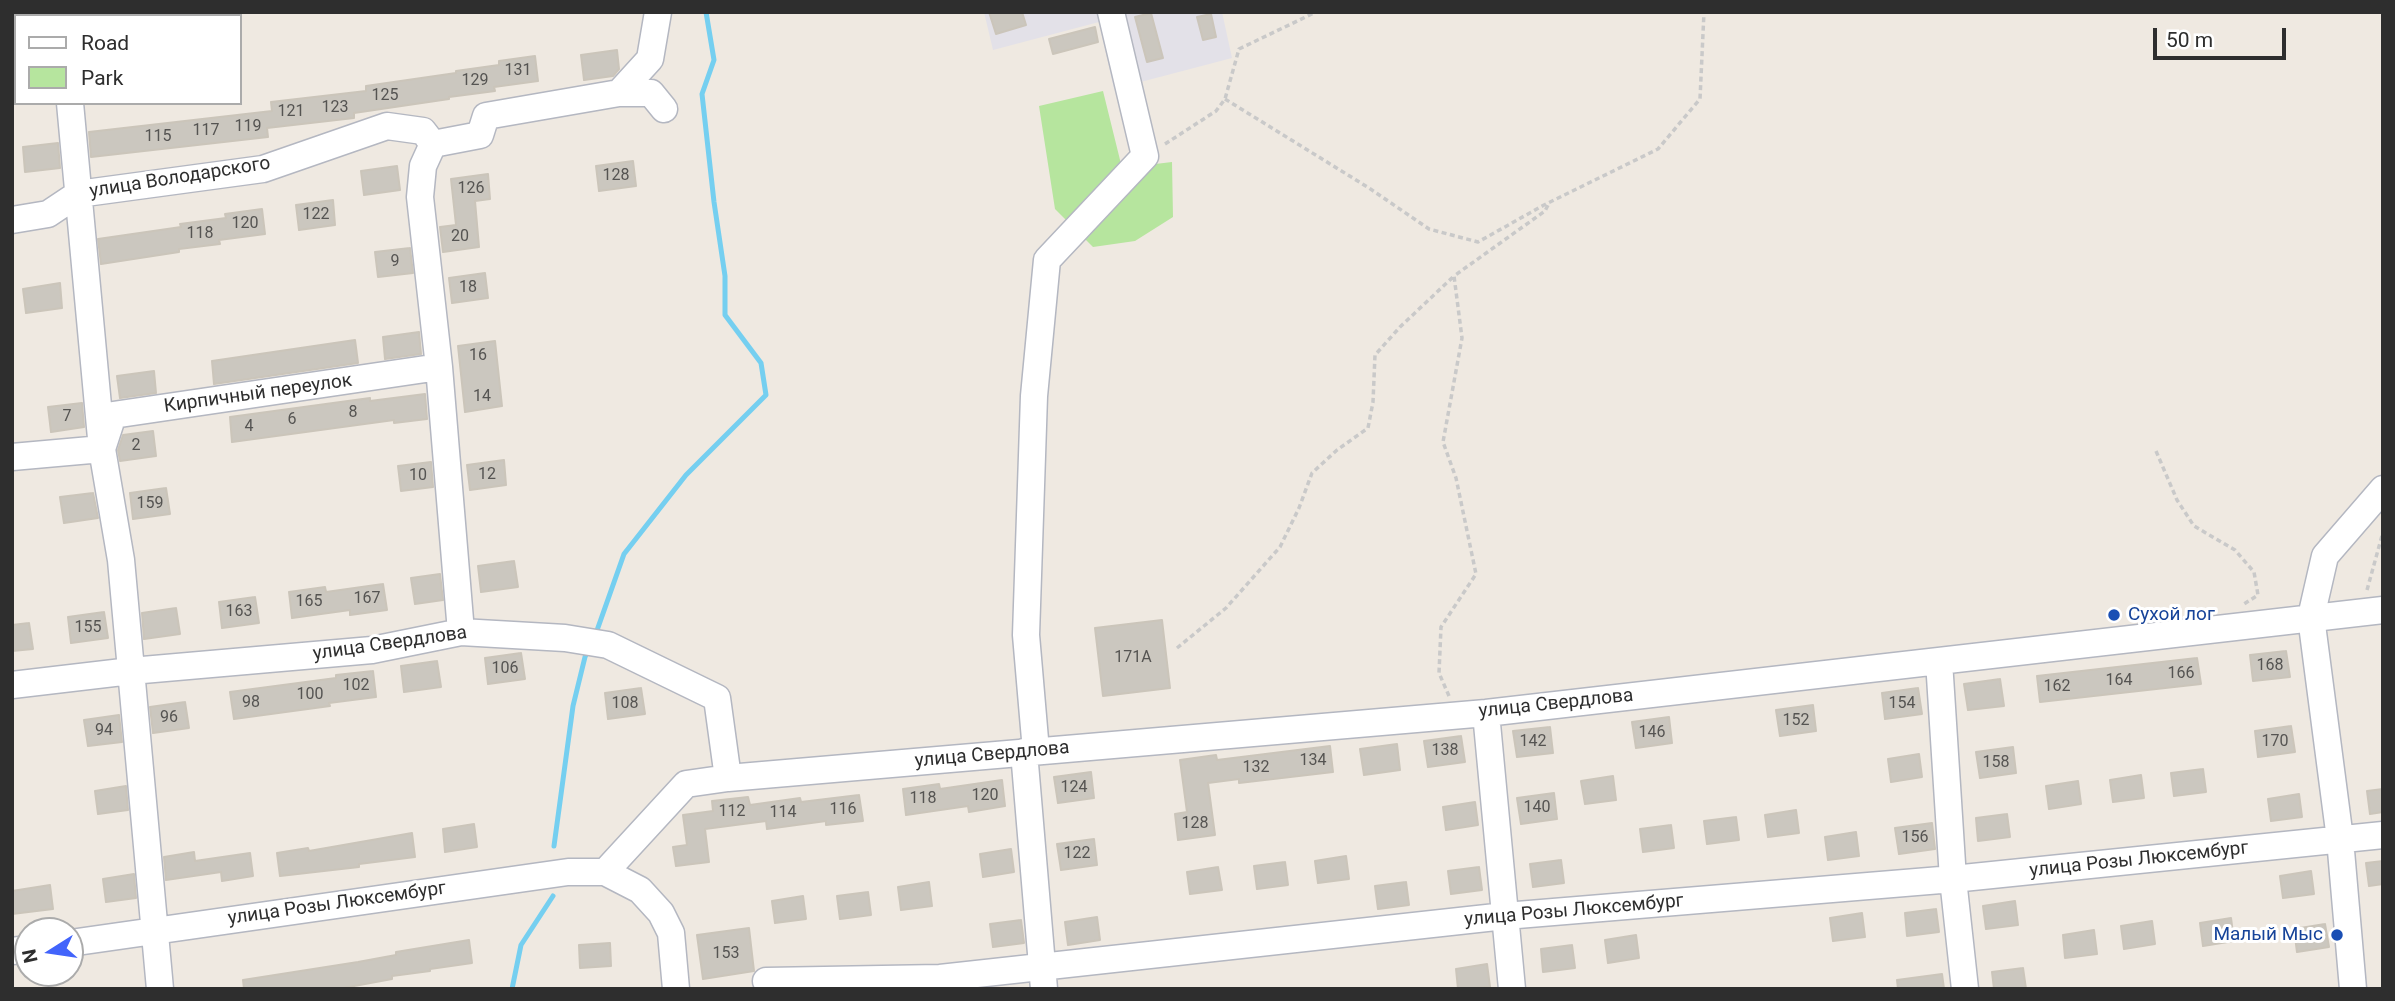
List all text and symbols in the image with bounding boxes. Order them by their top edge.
legend [14,14,242,105]
scale bar [2157,14,2290,58]
text: 50 m [2166,28,2213,52]
text: Road [81,31,129,55]
house number: 131 [505,61,531,81]
text: Park [81,66,123,90]
house number: 129 [462,71,488,91]
house number: 125 [372,86,398,106]
house number: 123 [322,98,348,118]
house number: 121 [278,102,304,122]
house number: 119 [235,117,261,137]
house number: 117 [193,121,219,141]
house number: 115 [145,127,171,147]
street label: улица Володарского [88,152,272,204]
house number: 128 [603,166,629,186]
house number: 126 [458,179,484,199]
house number: 122 [303,205,329,225]
house number: 120 [232,214,258,234]
house number: 118 [187,224,213,244]
house number: 20 [451,227,469,247]
house number: 9 [391,252,399,272]
house number: 18 [459,278,477,298]
house number: 16 [469,346,487,366]
street label: Кирпичный переулок [163,370,353,418]
house number: 14 [473,387,491,407]
house number: 8 [349,403,357,423]
house number: 7 [63,407,71,427]
house number: 6 [288,410,296,430]
house number: 4 [245,417,253,437]
house number: 2 [132,436,140,456]
house number: 12 [478,465,496,485]
house number: 10 [409,466,427,486]
house number: 159 [137,494,163,514]
house number: 167 [354,589,380,609]
house number: 165 [296,592,322,612]
house number: 163 [226,602,252,622]
place label: Сухой лог [2128,604,2215,626]
marker: Сухой лог [2106,607,2122,623]
house number: 155 [75,618,101,638]
street label: улица Свердлова [312,622,468,666]
house number: 171А [1114,648,1152,668]
house number: 168 [2257,656,2283,676]
house number: 106 [492,659,518,679]
house number: 166 [2168,664,2194,684]
house number: 164 [2106,671,2132,691]
house number: 102 [343,676,369,696]
house number: 162 [2044,677,2070,697]
house number: 100 [297,685,323,705]
street label: улица Свердлова [1478,685,1634,723]
house number: 98 [242,693,260,713]
house number: 108 [612,694,638,714]
house number: 154 [1889,694,1915,714]
house number: 96 [160,708,178,728]
house number: 152 [1783,711,1809,731]
house number: 94 [95,721,113,741]
house number: 146 [1639,723,1665,743]
house number: 142 [1520,732,1546,752]
house number: 170 [2262,732,2288,752]
street label: улица Свердлова [914,737,1070,773]
house number: 138 [1432,741,1458,761]
house number: 134 [1300,751,1326,771]
house number: 158 [1983,753,2009,773]
house number: 132 [1243,758,1269,778]
house number: 124 [1061,778,1087,798]
house number: 120 [972,786,998,806]
house number: 118 [910,789,936,809]
house number: 140 [1524,798,1550,818]
house number: 116 [830,800,856,820]
house number: 112 [719,802,745,822]
house number: 114 [770,803,796,823]
house number: 128 [1182,814,1208,834]
house number: 156 [1902,828,1928,848]
street label: улица Розы Люксембург [2028,837,2250,883]
house number: 122 [1064,844,1090,864]
street label: улица Розы Люксембург [226,877,448,931]
street label: улица Розы Люксембург [1463,890,1685,932]
north arrow [14,917,84,987]
place label: Малый Мыс [2213,924,2323,946]
marker: Малый Мыс [2329,927,2345,943]
house number: 153 [713,944,739,964]
text: N [17,947,43,965]

